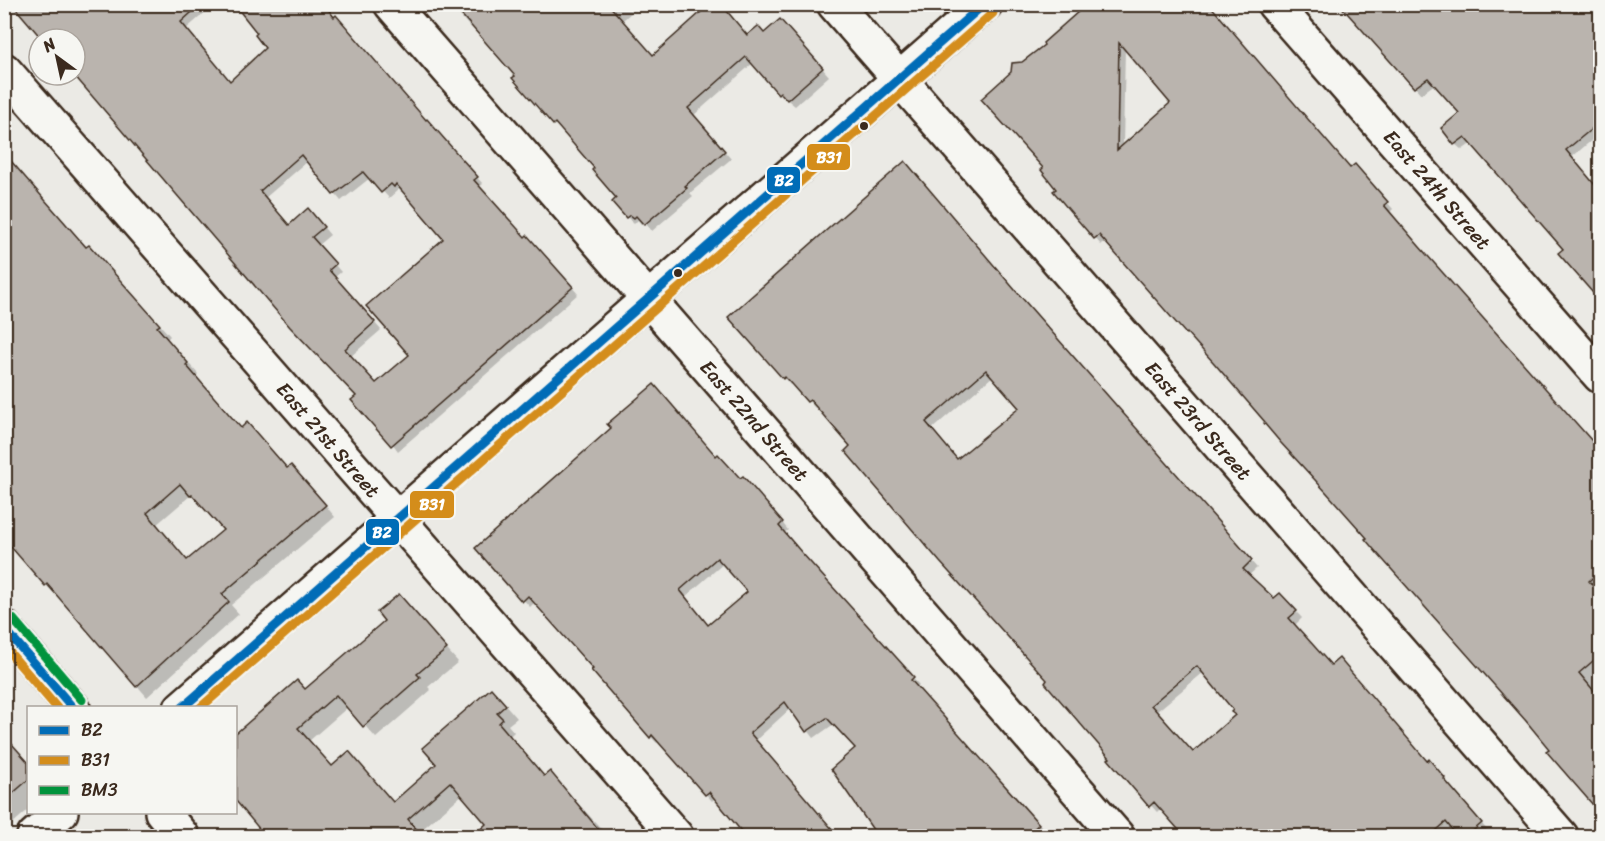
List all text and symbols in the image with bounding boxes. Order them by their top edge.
north arrow [27,27,87,87]
text: N [36,29,62,61]
unlabelled marker [858,120,870,132]
street label: East 24th Street [1374,122,1500,259]
line badge: B31 [806,143,851,171]
text: B31 [816,143,842,172]
line badge: B2 [766,166,801,194]
text: B2 [774,166,794,195]
unlabelled marker [672,267,684,279]
street label: East 22nd Street [691,352,817,490]
street label: East 23rd Street [1136,353,1260,489]
street label: East 21st Street [267,374,389,507]
line badge: B31 [409,490,455,519]
text: B31 [419,490,445,519]
line badge: B2 [365,518,400,546]
text: B2 [372,518,392,547]
legend [27,706,237,814]
text: B2 [81,714,103,746]
text: B31 [81,744,110,776]
text: BM3 [81,774,118,806]

